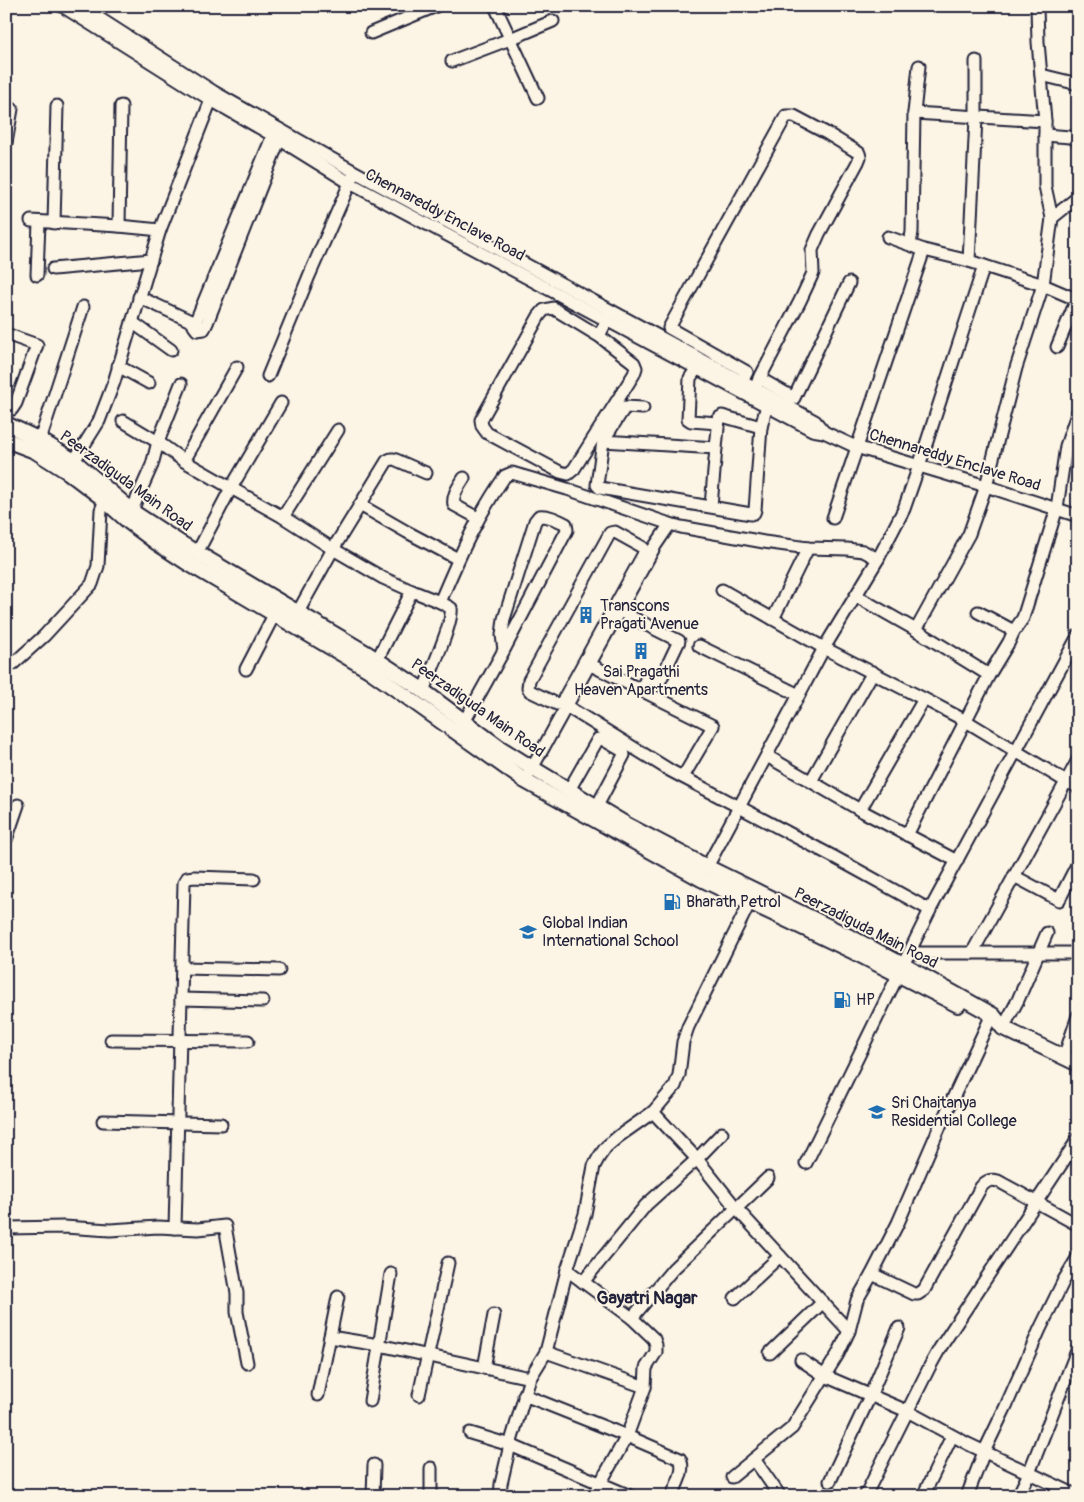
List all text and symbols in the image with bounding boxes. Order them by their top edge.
street label: Chennareddy Enclave Road [362,164,528,266]
street label: Chennareddy Enclave Road [867,424,1043,496]
street label: Peerzadiguda Main Road [56,426,196,536]
place label: Transcons Pragati Avenue [600,596,699,634]
building icon: Transcons Pragati Avenue [576,605,596,625]
building icon: Sai Pragathi Heaven Apartments [631,641,651,661]
street label: Peerzadiguda Main Road [407,654,549,762]
place label: Sai Pragathi Heaven Apartments [574,662,708,700]
street label: Peerzadiguda Main Road [791,883,941,973]
fuel station icon: Bharath Petrol [662,892,682,912]
place label: Bharath Petrol [686,892,781,912]
place label: Global Indian International School [542,913,679,951]
school or university icon: Global Indian International School [518,922,538,942]
fuel station icon: HP [832,990,852,1010]
place label: HP [856,990,875,1010]
place label: Sri Chaitanya Residential College [891,1093,1017,1131]
school or university icon: Sri Chaitanya Residential College [867,1102,887,1122]
district label: Gayatri Nagar [597,1287,698,1310]

